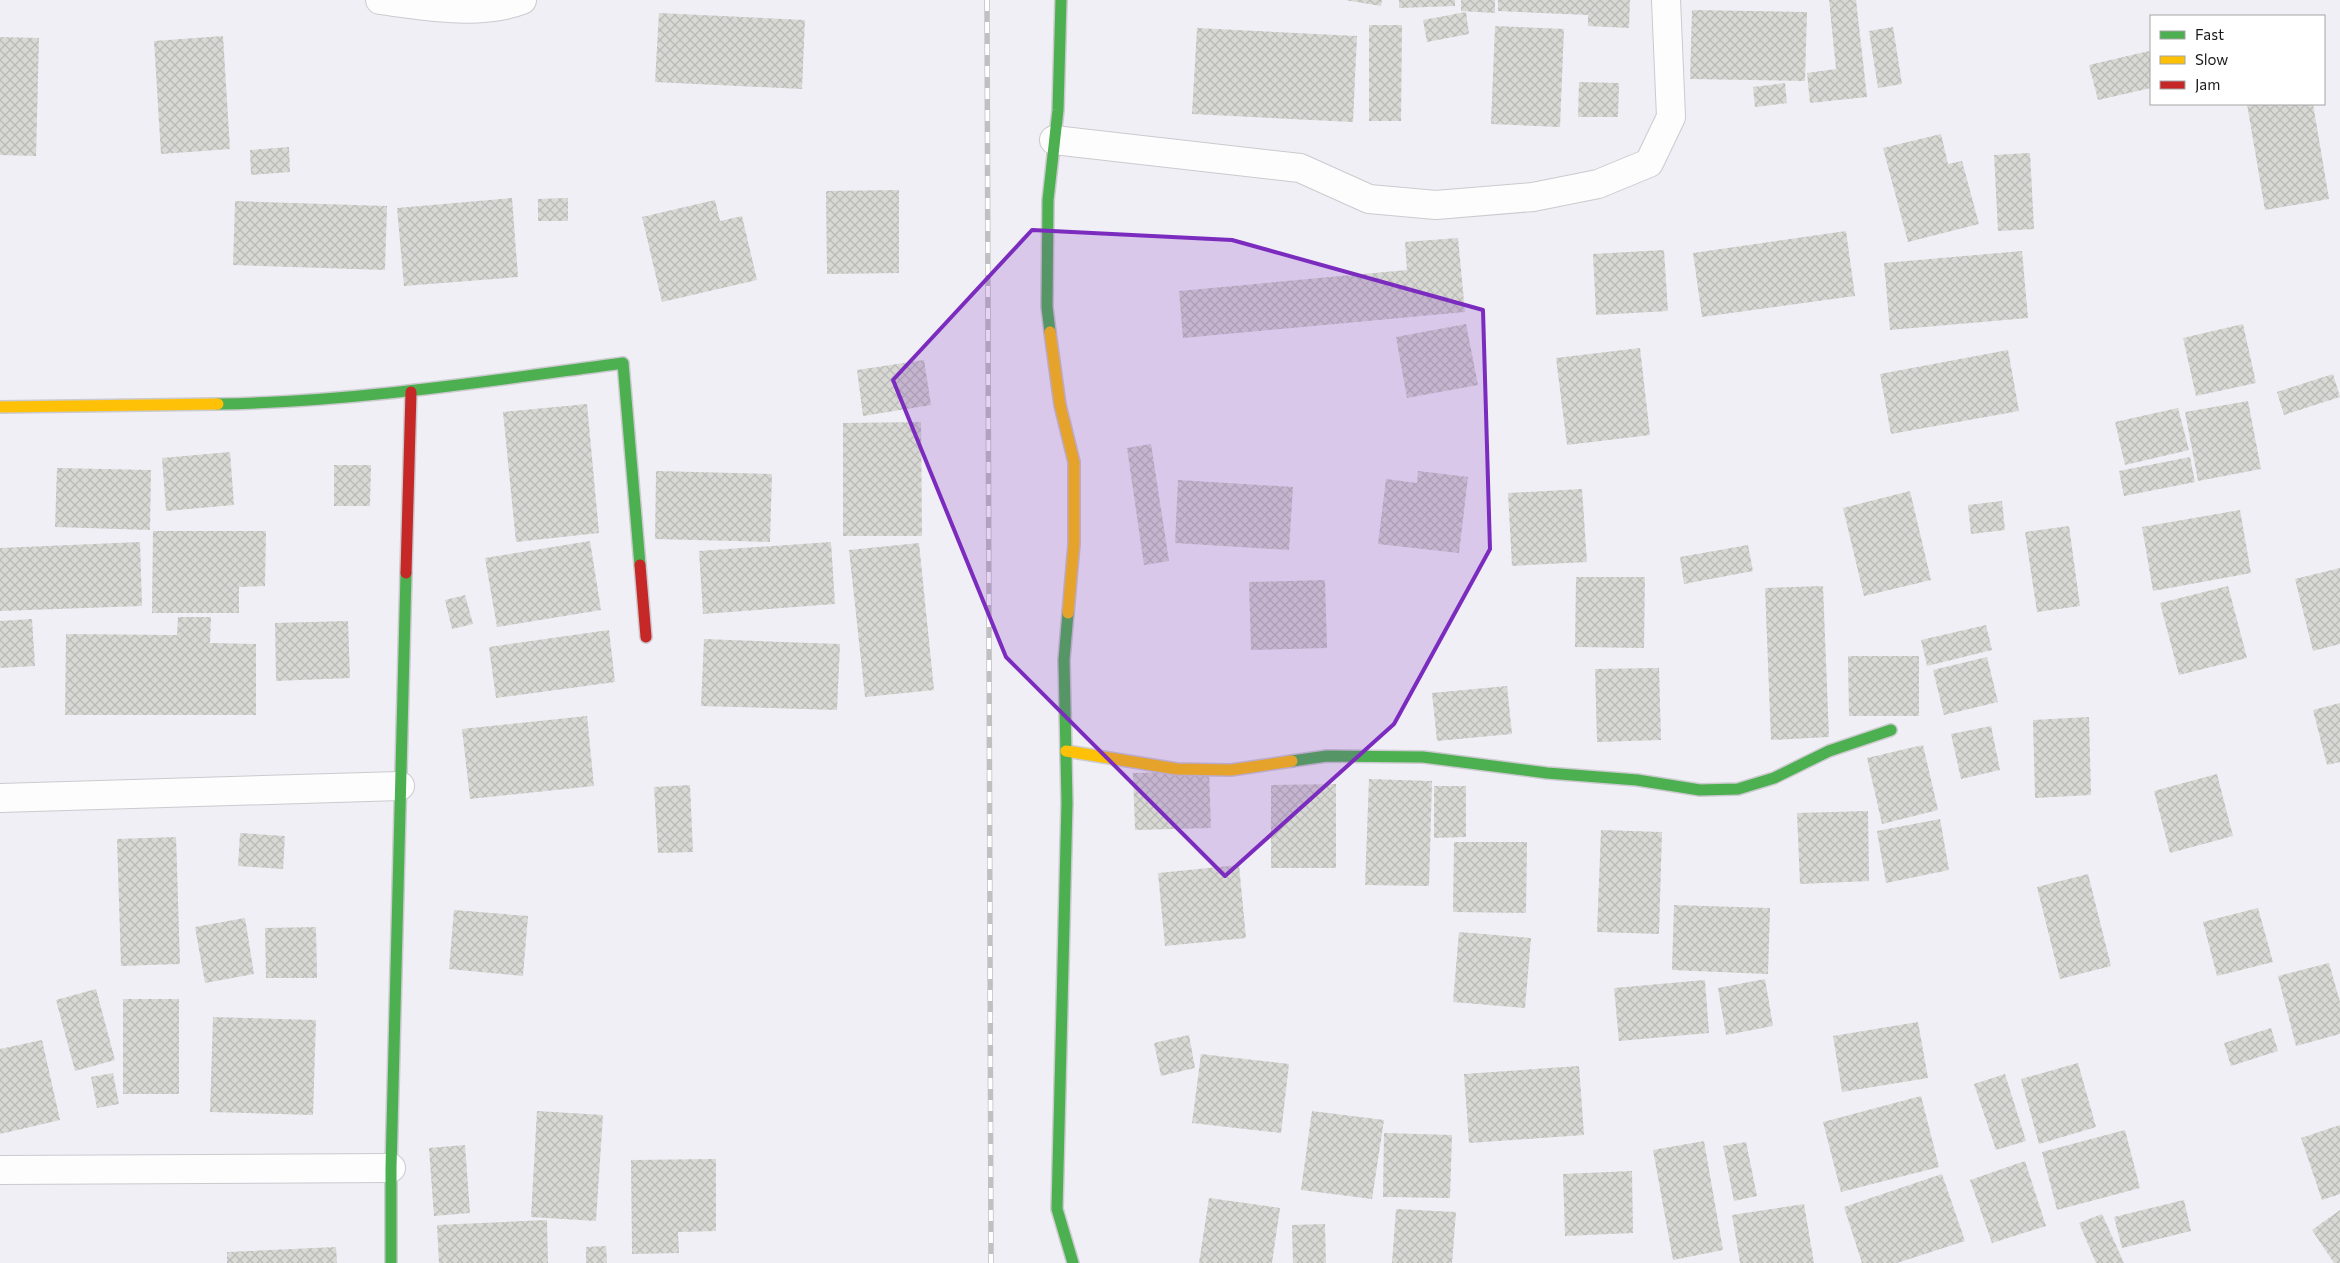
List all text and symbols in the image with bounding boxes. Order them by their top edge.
legend [2150,15,2325,105]
text: Fast [2195,25,2224,43]
text: Slow [2195,50,2228,68]
text: Jam [2195,75,2220,93]

